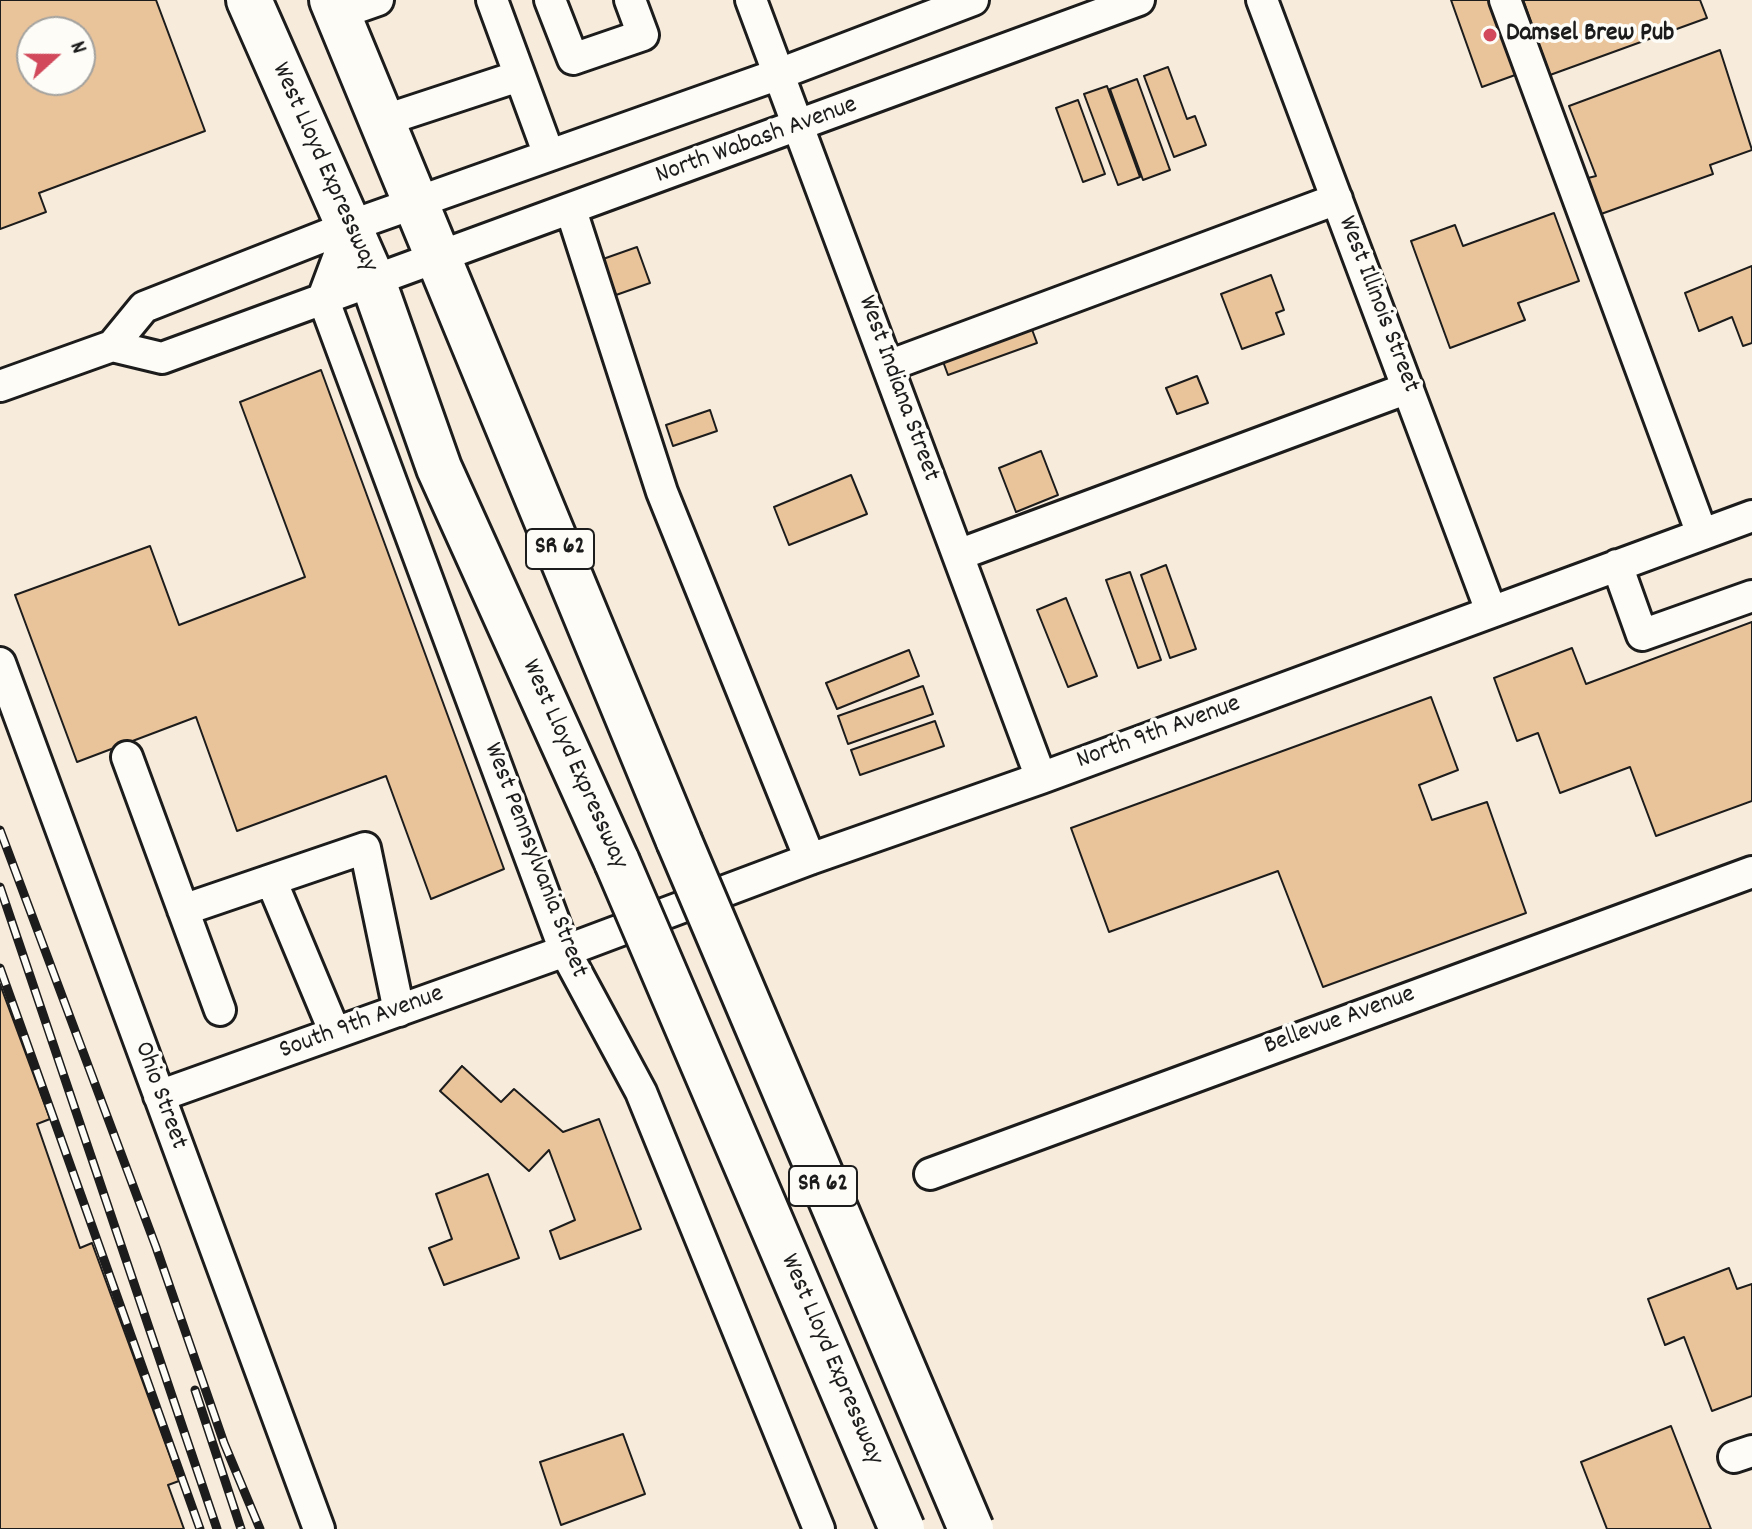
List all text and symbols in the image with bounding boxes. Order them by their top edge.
north arrow [16,16,96,96]
place label: Damsel Brew Pub [1506,19,1674,51]
marker: Damsel Brew Pub [1481,26,1499,44]
text: N [61,37,93,59]
street label: West Lloyd Expressway [263,59,383,277]
street label: North Wabash Avenue [652,91,862,193]
street label: West Illinois Street [1329,212,1425,398]
street label: West Indiana Street [849,292,945,486]
road number: SR 62 [526,529,594,569]
street label: West Lloyd Expressway [513,656,633,874]
street label: North 9th Avenue [1073,690,1245,778]
street label: West Pennsylvania Street [475,739,593,983]
street label: South 9th Avenue [276,980,448,1068]
street label: Bellevue Avenue [1260,980,1420,1064]
street label: Ohio Street [125,1038,193,1154]
road number: SR 62 [789,1166,857,1206]
street label: West Lloyd Expressway [772,1250,888,1470]

